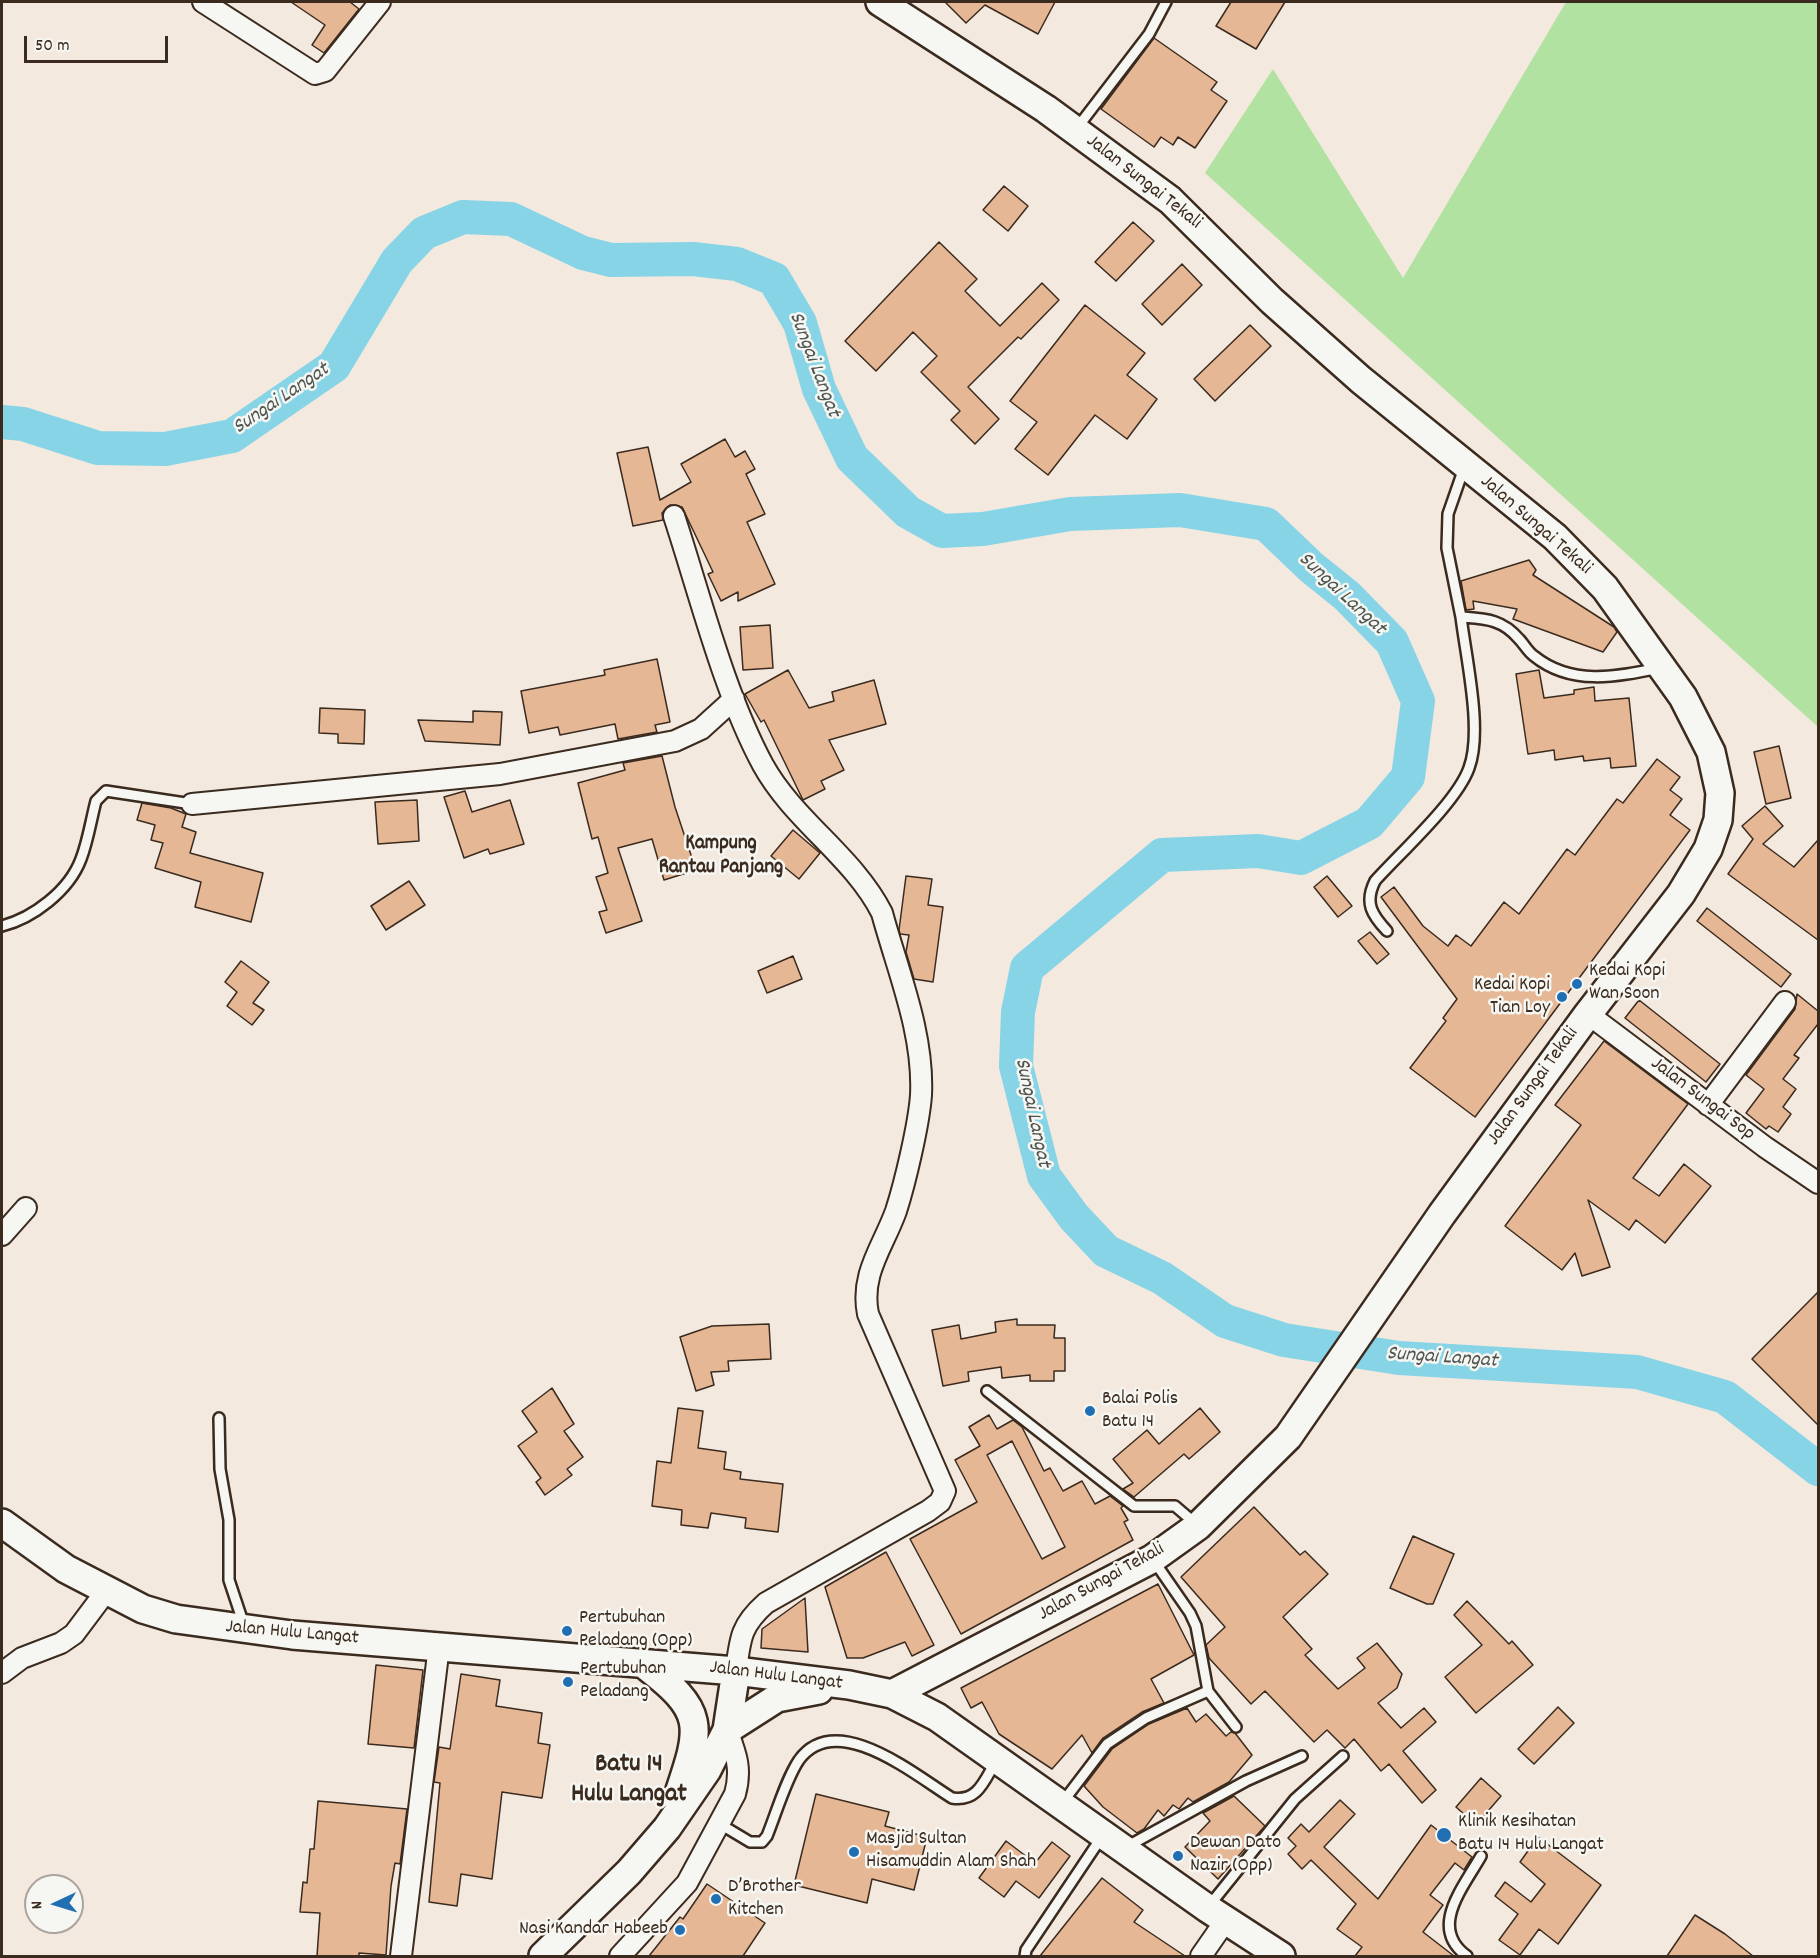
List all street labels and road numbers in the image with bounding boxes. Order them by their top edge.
street label: Jalan Sungai Tekali [1080,130,1206,236]
street label: Jalan Sungai Tekali [1474,471,1596,581]
street label: Jalan Sungai Tekali [1483,1023,1585,1151]
street label: Jalan Sungai Sop [1645,1053,1759,1147]
street label: Jalan Sungai Tekali [1035,1538,1169,1628]
street label: Jalan Hulu Langat [224,1616,360,1652]
street label: Jalan Hulu Langat [708,1657,844,1697]

